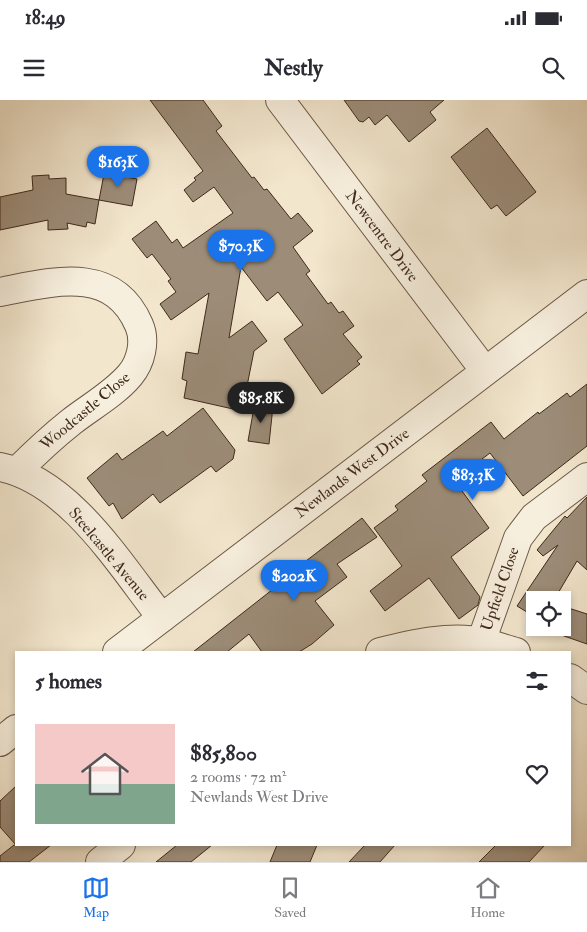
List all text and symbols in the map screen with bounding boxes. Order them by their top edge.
text: 18:49 [25,6,65,30]
icon: menu [20,54,48,82]
text: Nestly [264,54,323,82]
icon: search [539,54,567,82]
pin: $163K [83,146,153,188]
text: $163K [98,152,138,172]
street label: Newcentre Drive [341,186,423,286]
pin: $70.3K [200,230,282,272]
text: $70.3K [219,236,264,256]
street label: Woodcastle Close [35,367,134,455]
pin: $85.8K [220,382,302,424]
text: $85.8K [238,388,284,408]
street label: Newlands West Drive [291,423,413,523]
pin: $83.3K [432,458,514,501]
text: $83.3K [451,465,495,485]
street label: Steelcastle Avenue [64,503,154,605]
street label: Upfield Close [476,544,525,634]
pin: $202K [259,560,329,602]
text: $202K [272,566,316,586]
map controls [526,591,571,636]
button: locate [526,591,571,636]
icon: filters [523,667,551,695]
text: 5 homes [35,668,102,695]
text: $85,800 [190,740,257,767]
icon: home [75,744,135,804]
icon: heart [523,760,551,788]
text: 2 rooms · 72 m² [190,767,286,787]
text: Newlands West Drive [190,787,328,807]
tab: Map [82,874,110,921]
tab: Saved [274,874,306,921]
tab: Home [470,874,505,921]

